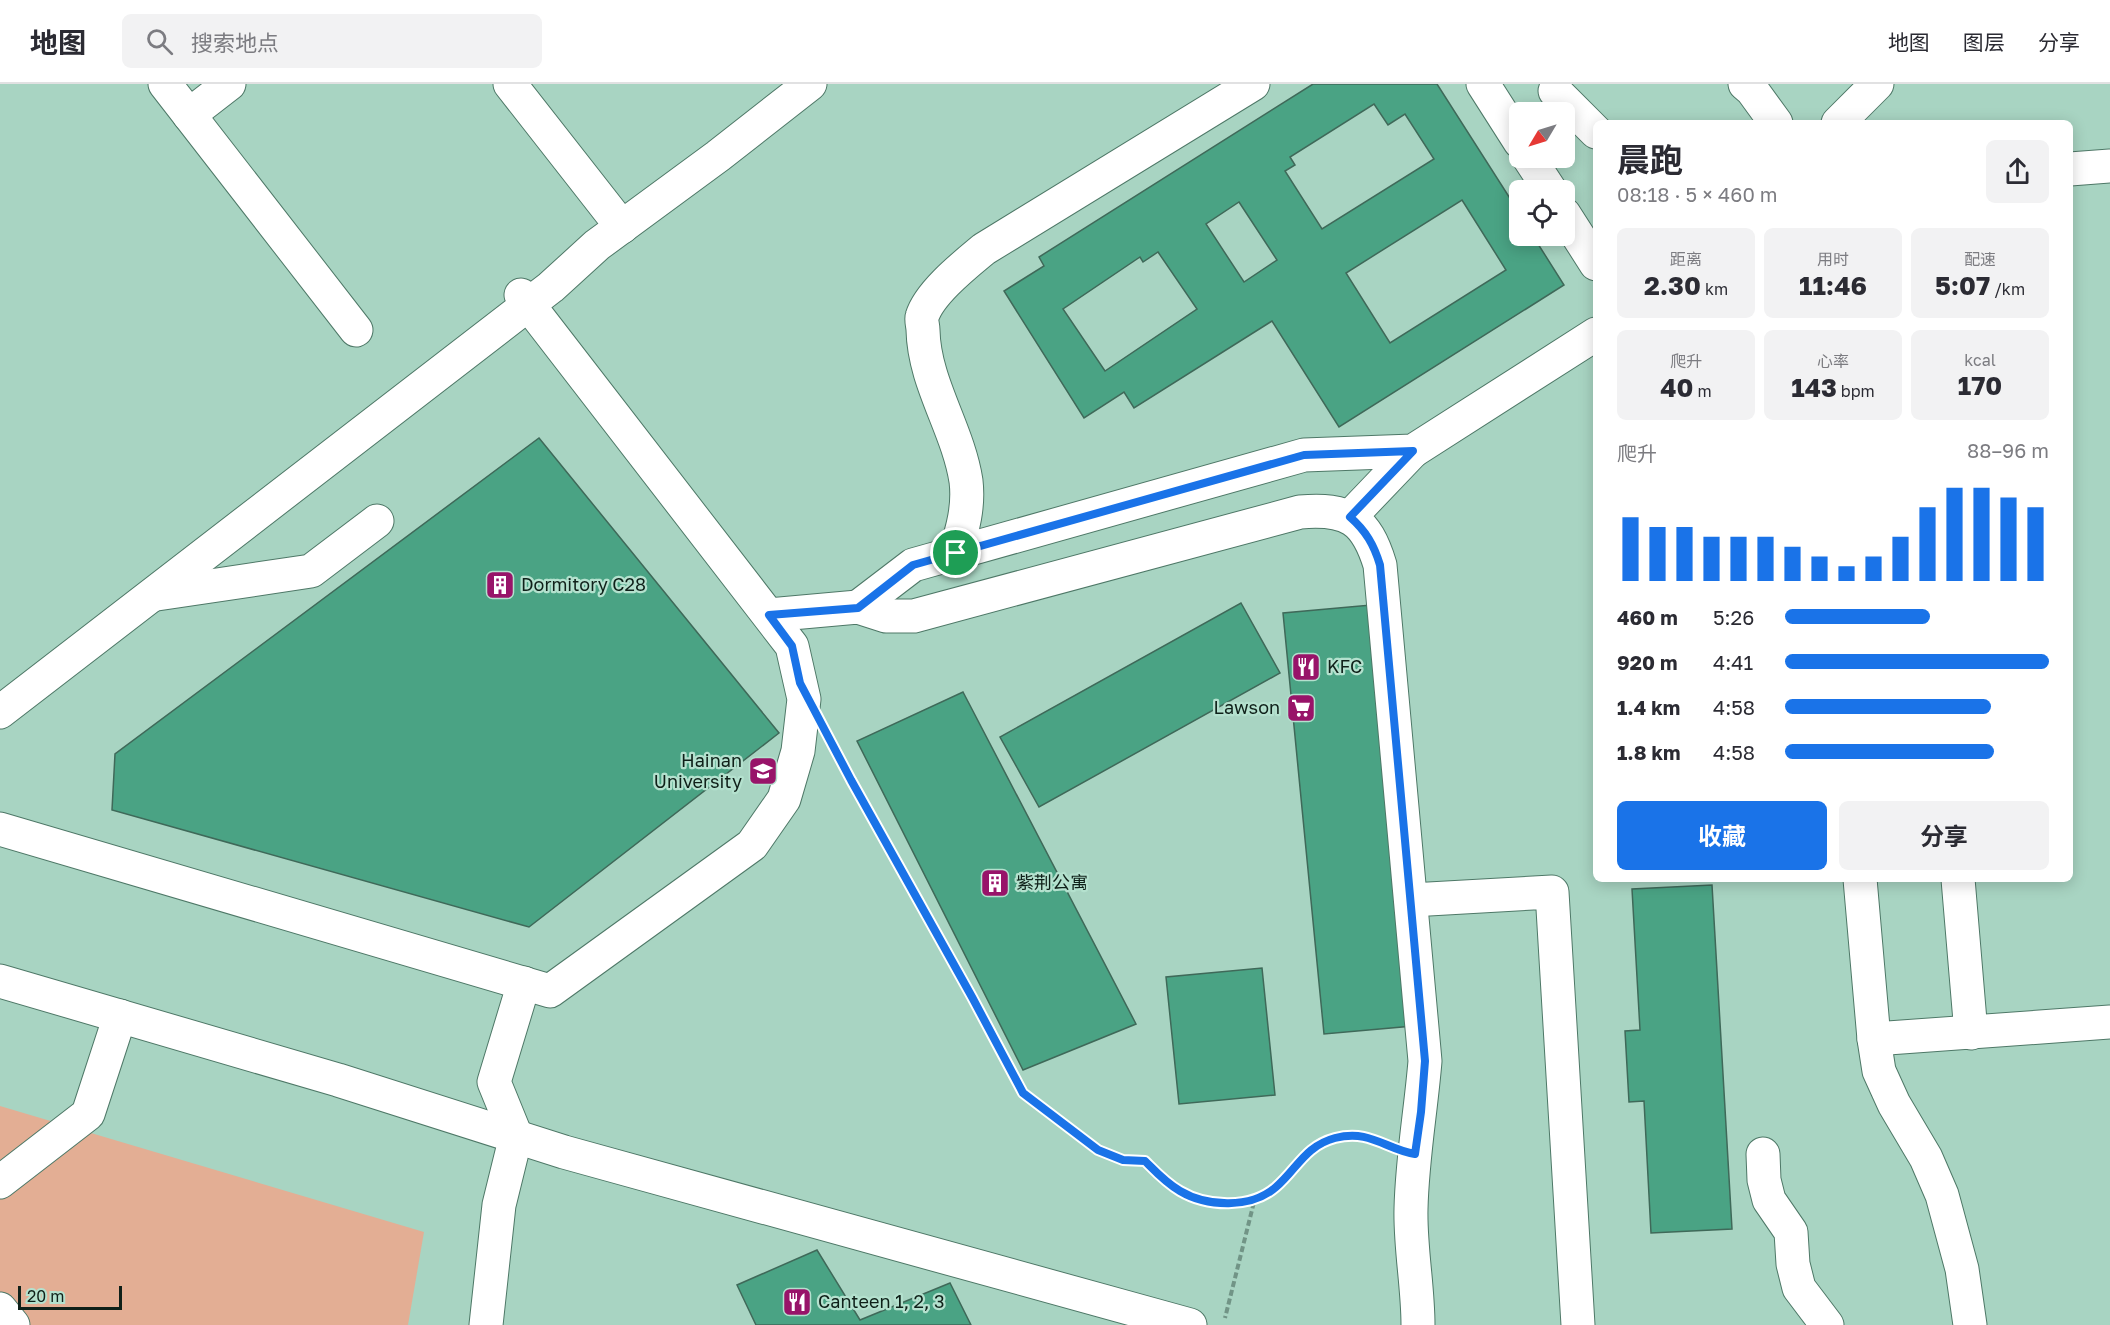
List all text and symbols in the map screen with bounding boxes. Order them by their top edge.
search box [122,14,542,68]
icon: search [143,25,176,58]
text: 地图 [30,26,86,59]
text: 搜索地点 [191,29,279,56]
text: 地图 [1888,29,1930,55]
text: 图层 [1963,29,2005,55]
text: 分享 [2038,29,2080,55]
north arrow [1509,102,1575,168]
map controls [1509,102,1575,246]
text: 晨跑 [1617,140,1683,179]
button: share [1986,140,2049,203]
button: locate [1509,180,1575,246]
text: 08:18 · 5 × 460 m [1617,182,1778,206]
text: 距离 [1670,249,1702,269]
text: 用时 [1817,249,1849,269]
text: 配速 [1964,249,1996,269]
text: 2.30 [1644,270,1701,301]
text: 11:46 [1799,270,1867,301]
text: 5:07 [1935,270,1990,301]
text: km [1701,279,1728,299]
text: /km [1990,279,2025,299]
text: kcal [1964,350,1996,370]
text: 爬升 [1670,351,1702,371]
text: 心率 [1817,351,1849,371]
text: 170 [1958,370,2002,401]
text: 40 [1660,372,1693,403]
text: 143 [1791,372,1837,403]
text: m [1693,381,1712,401]
text: bpm [1837,381,1875,401]
text: 88–96 m [1967,438,2049,462]
text: 爬升 [1617,441,1657,465]
pin [930,527,981,578]
icon: arrive [939,536,972,569]
building icon: Dormitory C28 [484,569,516,601]
place label: Dormitory C28 [521,573,646,595]
text: 460 m [1617,605,1678,629]
text: 5:26 [1713,605,1754,629]
text: 920 m [1617,650,1677,674]
text: 4:41 [1713,650,1753,674]
restaurant icon: KFC [1290,651,1322,683]
place label: KFC [1327,655,1362,677]
supermarket icon: Lawson [1285,692,1317,724]
text: 1.4 km [1617,695,1680,719]
text: 4:58 [1713,695,1755,719]
place label: Lawson [1214,696,1280,718]
text: 1.8 km [1617,740,1681,764]
text: 4:58 [1713,740,1755,764]
place label: Hainan University [654,749,742,792]
school or university icon: Hainan University [747,755,779,787]
button: 收藏 [1617,801,1827,870]
button: 分享 [1839,801,2049,870]
building icon: 紫荆公寓 [979,867,1011,899]
place label: 紫荆公寓 [1016,871,1088,893]
scale bar [18,1283,122,1310]
text: 20 m [27,1286,64,1306]
restaurant icon: Canteen 1, 2, 3 [781,1286,813,1318]
place label: Canteen 1, 2, 3 [818,1290,944,1312]

